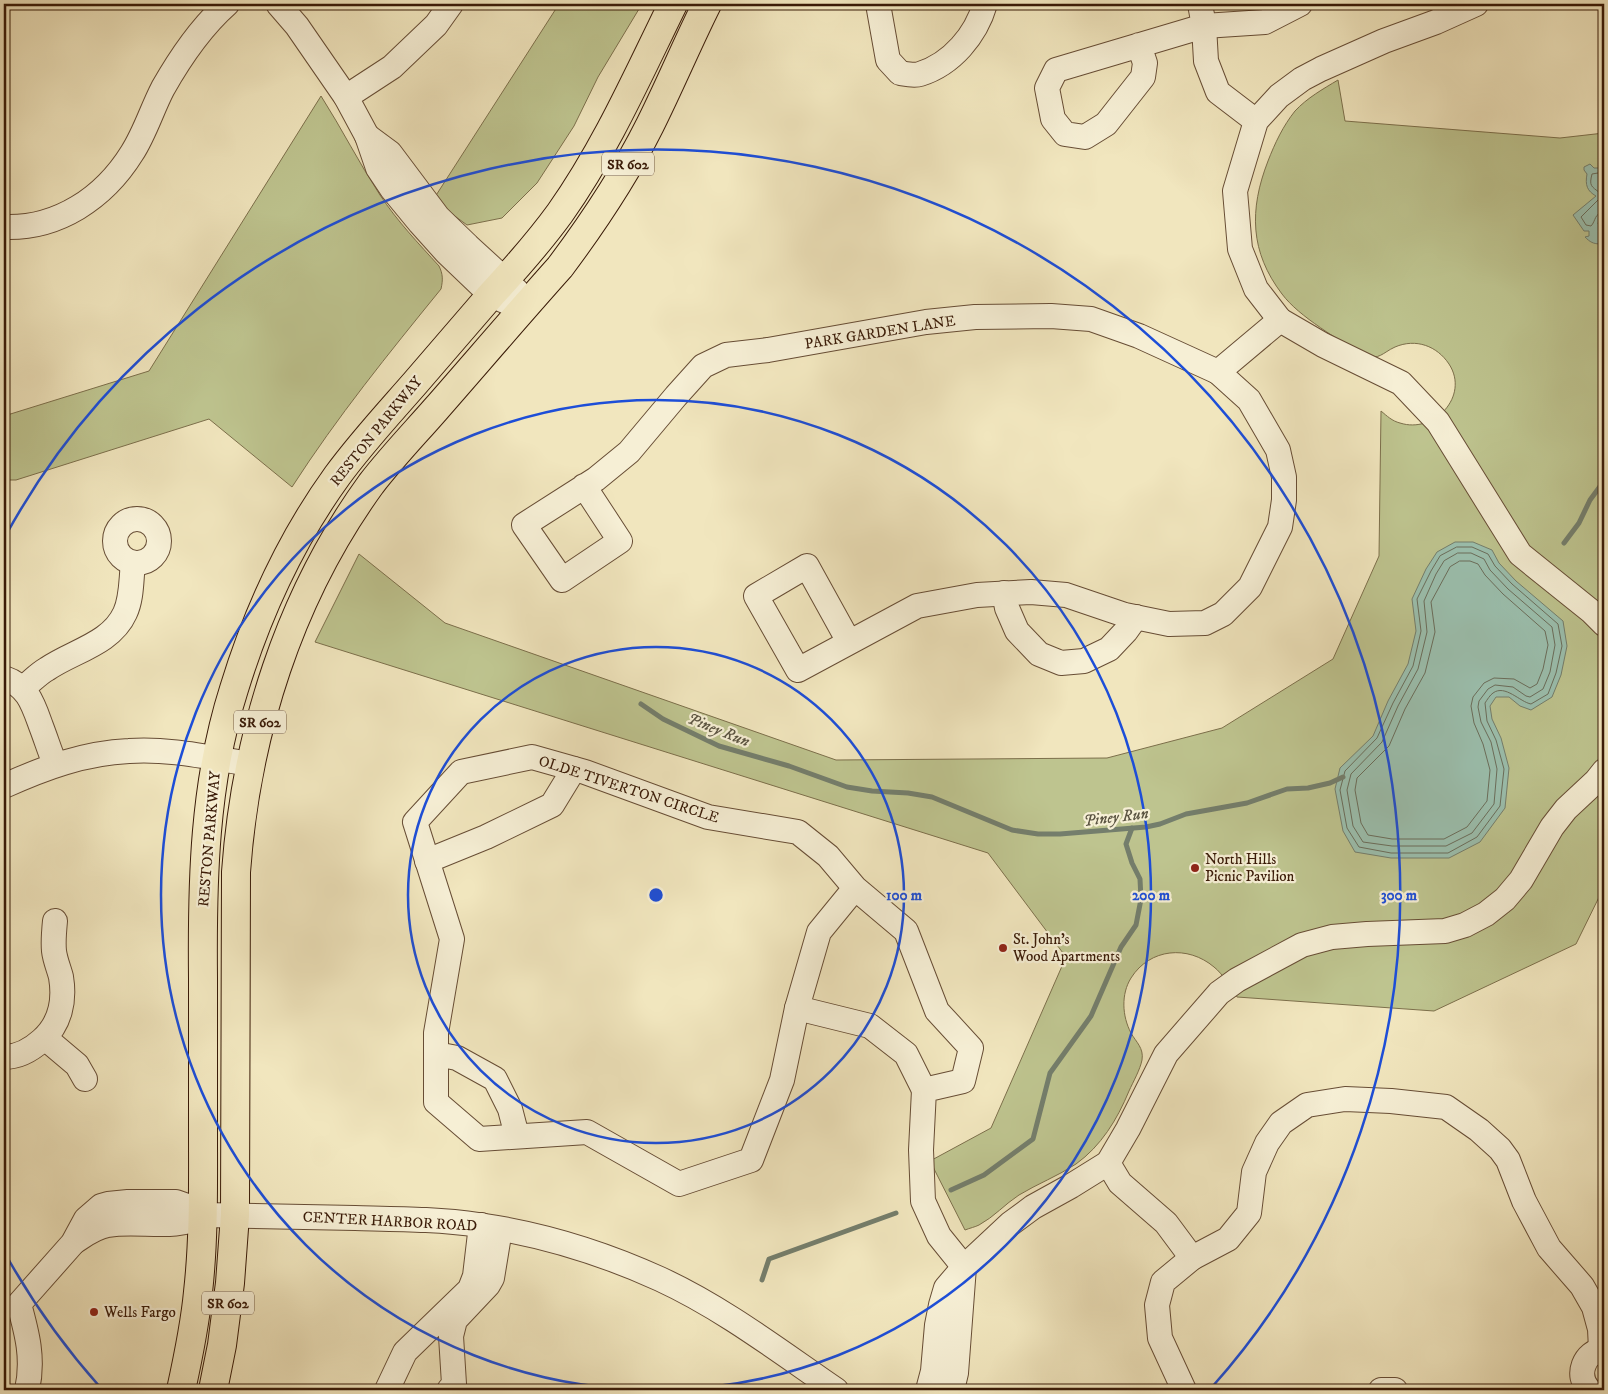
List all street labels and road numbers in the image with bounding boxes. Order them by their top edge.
road number: SR 602 [602,152,654,175]
street label: PARK GARDEN LANE [803,311,957,354]
street label: RESTON PARKWAY [326,372,427,490]
road number: SR 602 [234,710,286,734]
street label: OLDE TIVERTON CIRCLE [536,751,722,828]
street label: RESTON PARKWAY [194,770,225,908]
street label: CENTER HARBOR ROAD [302,1207,478,1236]
road number: SR 602 [202,1292,254,1315]

